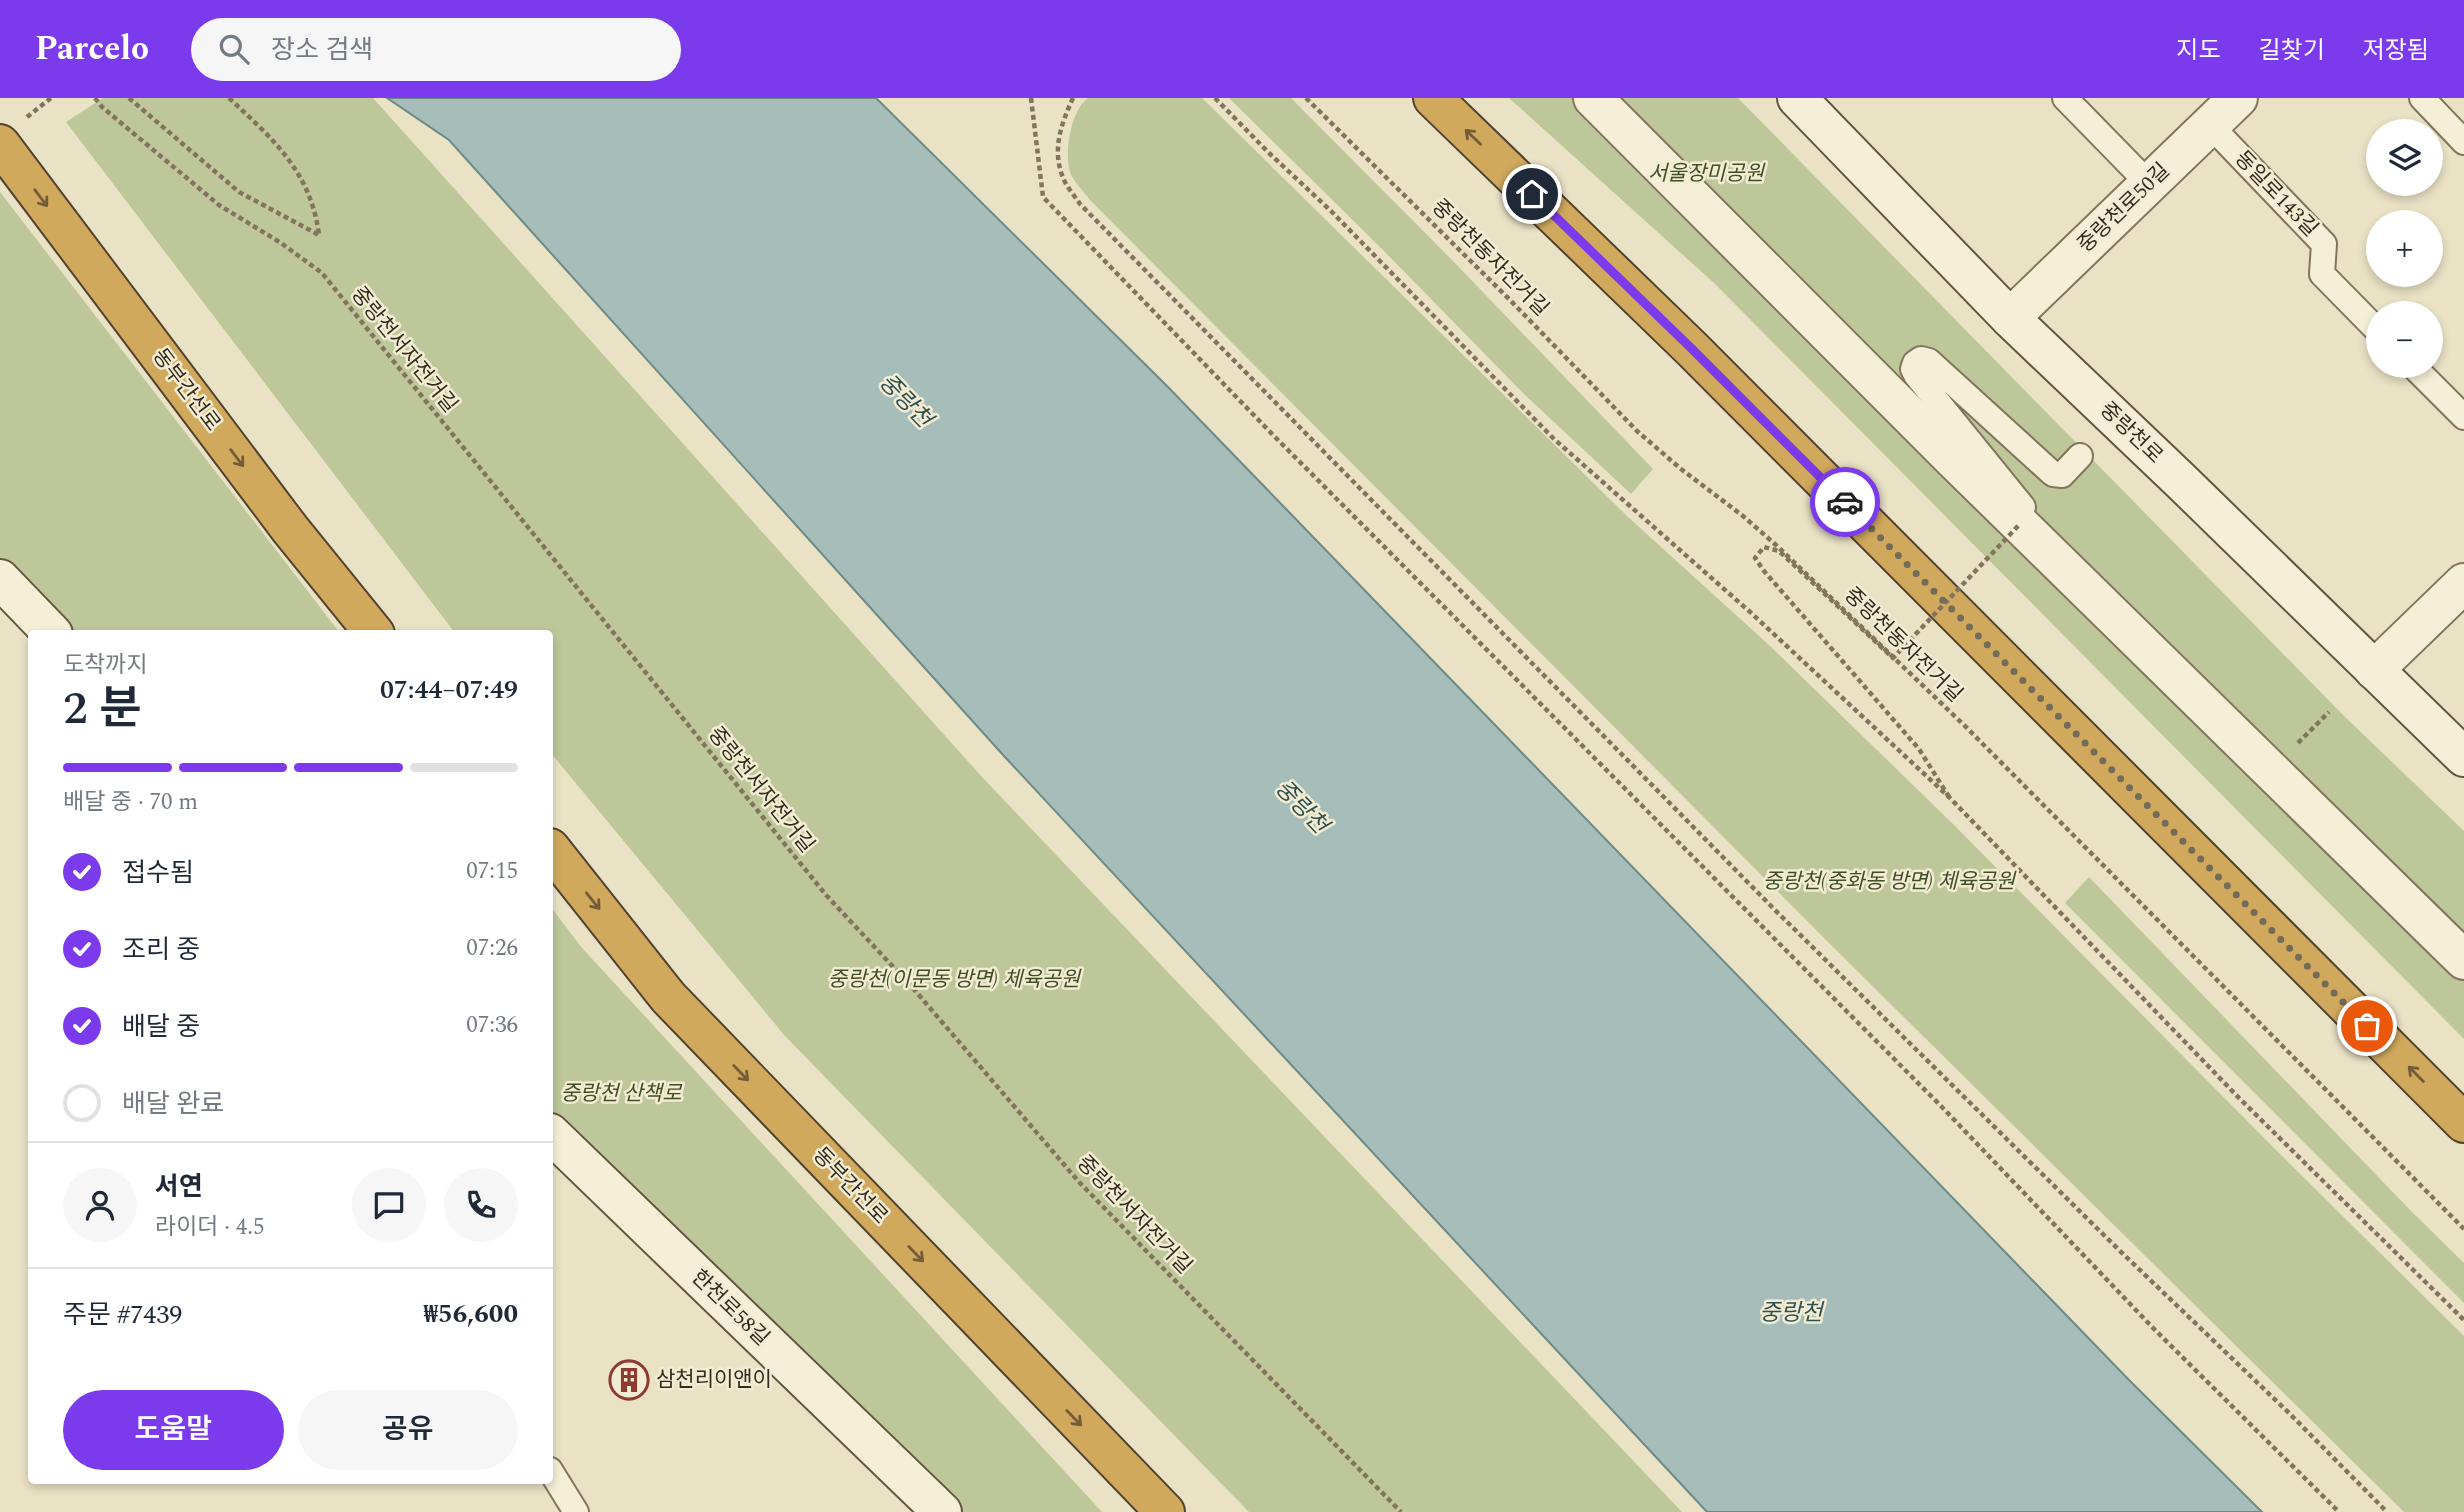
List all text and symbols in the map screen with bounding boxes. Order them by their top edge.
search box [191,18,681,81]
text: Parcelo [35,24,149,74]
icon: search [215,30,253,68]
text: 장소 검색 [271,30,373,70]
text: 지도 [2176,33,2221,69]
text: 길찾기 [2259,33,2325,69]
text: 저장됨 [2363,33,2429,69]
map controls [2366,119,2443,378]
button: layers [2366,119,2443,196]
one-way arrow [1464,128,1481,145]
street label: 동일로143길 [2227,144,2325,244]
street label: 중랑천로50길 [2071,156,2177,260]
park label: 서울장미공원 [1648,158,1766,190]
pin [1502,164,1562,224]
icon: home [1513,175,1551,213]
one-way arrow [34,188,48,207]
street label: 중랑천동자전거길 [1424,192,1556,324]
button: + [2366,210,2443,287]
street label: 중랑천서자전거길 [343,280,465,420]
button: − [2366,301,2443,378]
street label: 동부간선로 [144,342,228,438]
water label: 중랑천 [870,366,942,438]
street label: 중랑천로 [2092,395,2170,471]
one-way arrow [229,448,244,467]
courier [1810,467,1880,537]
icon: car [1826,483,1864,521]
street label: 중랑천동자전거길 [1836,580,1970,710]
text: 도착까지 [63,648,148,683]
text: 07:44–07:49 [380,670,518,710]
text: 2 분 [63,674,141,744]
street label: 중랑천서자전거길 [700,720,822,860]
water label: 중랑천 [1266,772,1338,844]
text: 배달 중 · 70 m [63,785,198,820]
icon: check [63,853,101,891]
text: 접수됨 [122,853,194,893]
text: 07:15 [466,854,518,889]
park label: 중랑천(중화동 방면) 체육공원 [1763,866,2017,898]
one-way arrow [585,892,600,910]
icon: check [63,930,101,968]
text: 조리 중 [122,930,200,970]
text: 07:26 [466,931,518,966]
park label: 중랑천(이문동 방면) 체육공원 [828,964,1082,996]
pin [2337,996,2397,1056]
icon: check [63,1007,101,1045]
text: 배달 중 [122,1007,200,1047]
icon: bag [2348,1007,2386,1045]
text: 07:36 [466,1008,518,1043]
one-way arrow [733,1064,750,1081]
one-way arrow [2407,1066,2424,1083]
park label: 중랑천 산책로 [561,1078,683,1110]
text: 배달 완료 [122,1084,224,1124]
street label: 동부간선로 [805,1140,895,1232]
street label: 중랑천서자전거길 [1069,1148,1199,1282]
text: 서연 [155,1167,203,1207]
button: person [63,1168,137,1242]
button: chat [352,1168,426,1242]
button: phone [444,1168,518,1242]
text: 라이더 · 4.5 [155,1210,264,1245]
one-way arrow [908,1246,925,1263]
street label: 한천로58길 [684,1262,776,1354]
text: ₩56,600 [424,1294,518,1334]
text: 주문 #7439 [63,1295,182,1335]
water label: 중랑천 [1759,1296,1826,1331]
building icon: 삼천리이앤이 [608,1359,650,1401]
place label: 삼천리이앤이 [656,1364,772,1396]
button: 도움말 [63,1390,284,1470]
button: 공유 [298,1390,518,1470]
one-way arrow [1066,1409,1083,1426]

